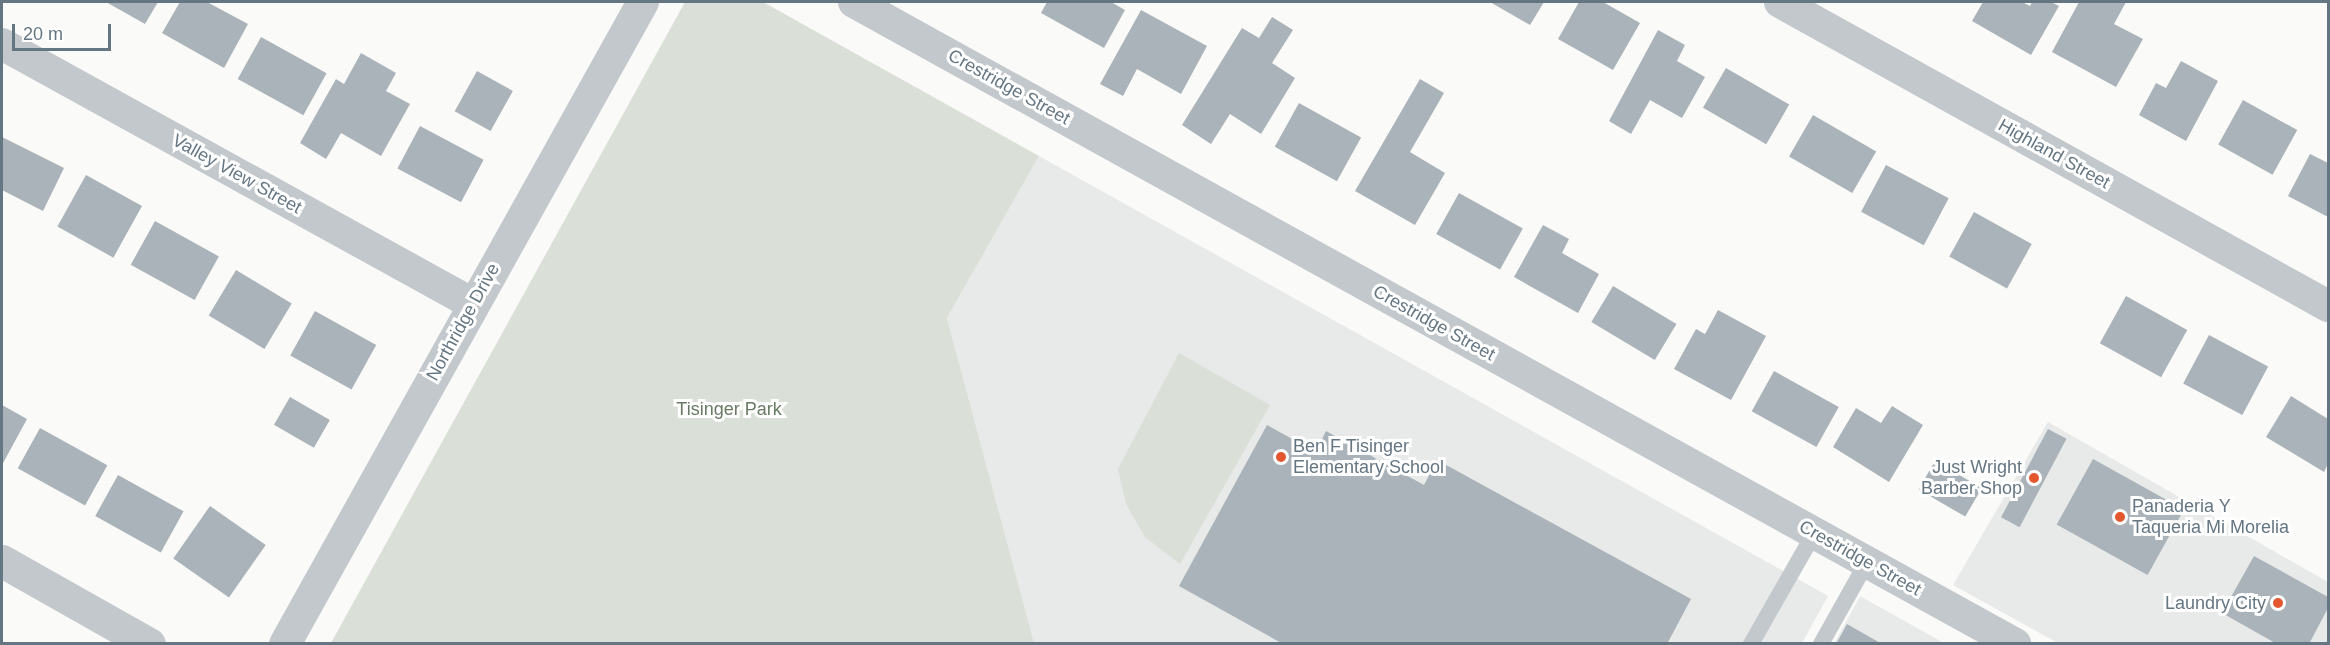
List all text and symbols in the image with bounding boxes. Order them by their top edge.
scale bar [15,12,114,50]
text: 20 m [23,24,63,44]
street label: Crestridge Street [944,45,1074,129]
street label: Highland Street [1995,114,2113,194]
street label: Valley View Street [169,130,305,218]
street label: Northridge Drive [422,259,504,385]
street label: Crestridge Street [1369,281,1499,365]
park label: Tisinger Park [676,398,782,420]
place label: Ben F Tisinger Elementary School [1293,436,1444,478]
marker: Ben F Tisinger Elementary School [1274,450,1288,464]
place label: Just Wright Barber Shop [1921,457,2022,500]
marker: Just Wright Barber Shop [2027,471,2041,485]
place label: Panaderia Y Taqueria Mi Morelia [2132,496,2289,538]
marker: Panaderia Y Taqueria Mi Morelia [2113,510,2127,524]
street label: Crestridge Street [1795,516,1925,600]
place label: Laundry City [2165,592,2266,614]
marker: Laundry City [2271,596,2285,610]

